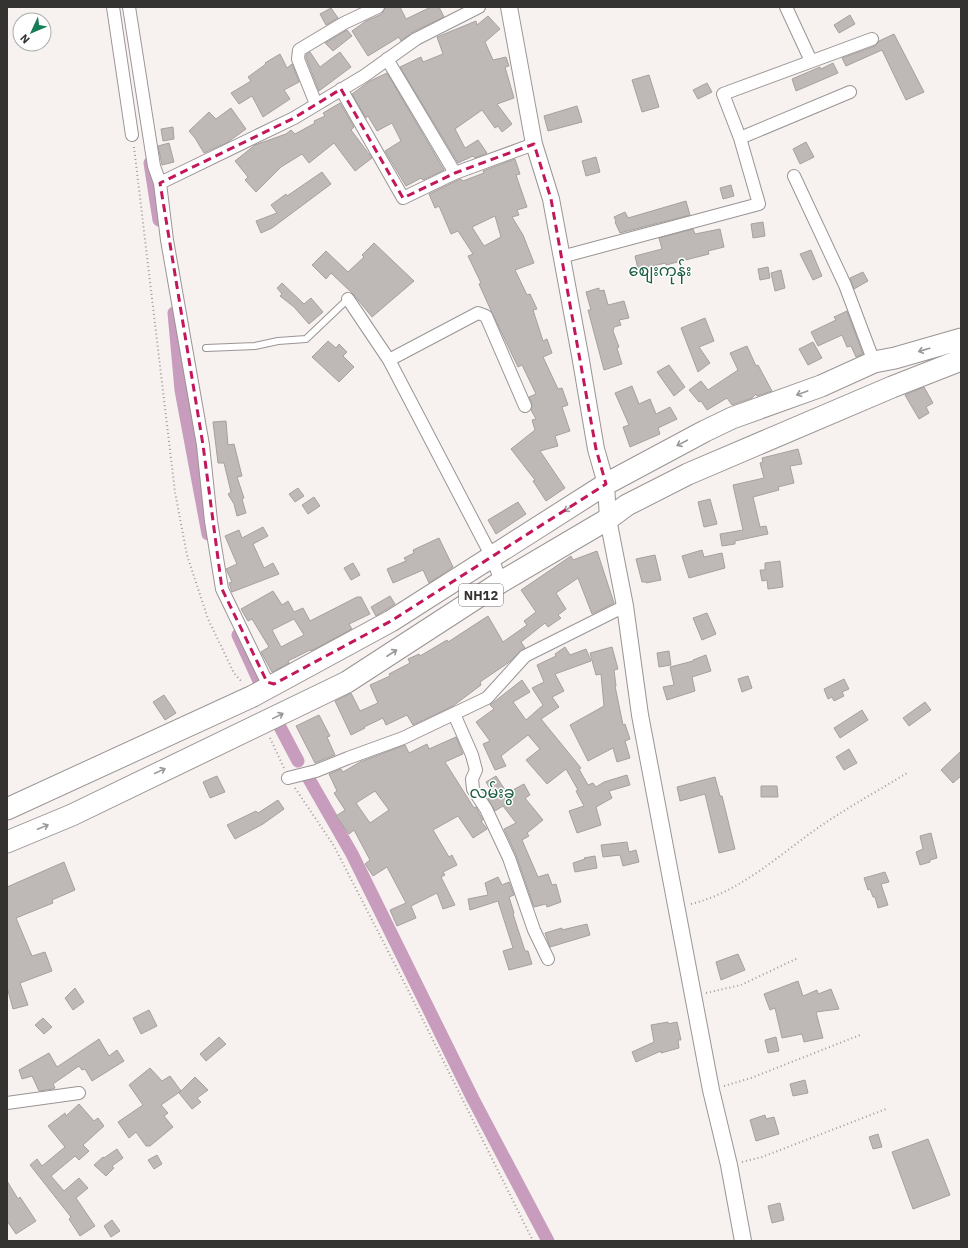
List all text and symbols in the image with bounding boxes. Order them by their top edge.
north arrow [12,12,52,52]
text: N [17,31,33,47]
district label: စျေးကုန်း [629,259,691,285]
one-way arrow [917,347,930,354]
one-way arrow [795,390,808,397]
one-way arrow [676,440,688,448]
one-way arrow [563,504,575,512]
road number: NH12 [459,584,503,606]
one-way arrow [386,649,397,657]
one-way arrow [272,712,284,719]
one-way arrow [154,767,166,774]
district label: လမ်းခွ [469,781,515,806]
one-way arrow [37,823,49,831]

